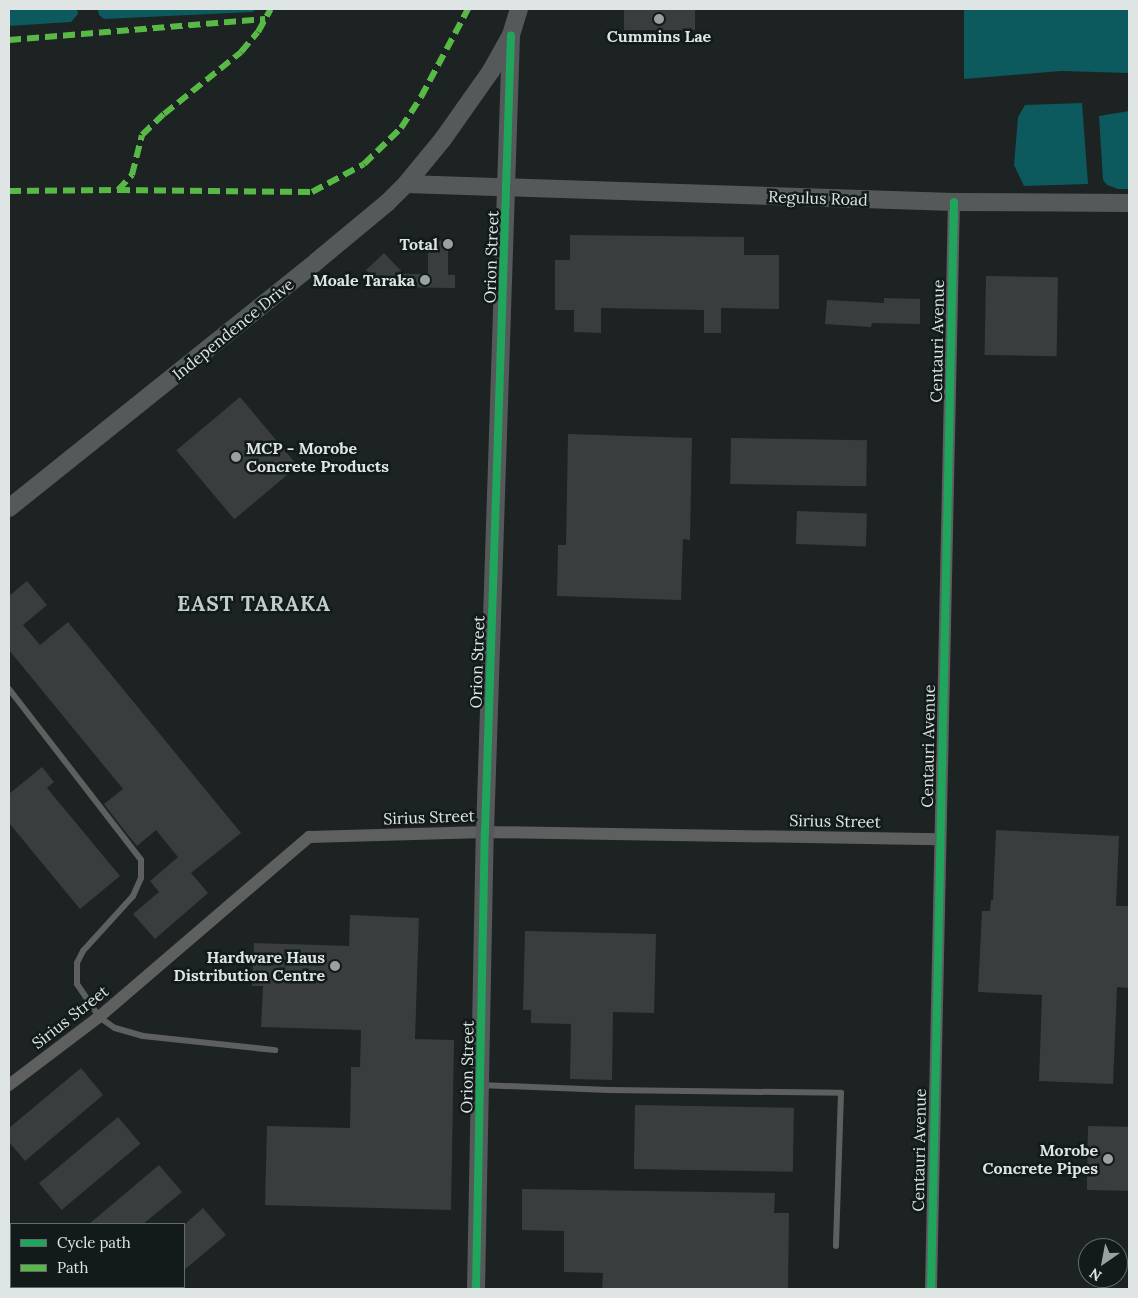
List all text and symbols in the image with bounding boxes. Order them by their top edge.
marker: Cummins Lae [653,13,665,25]
place label: Cummins Lae [607,26,711,46]
street label: Regulus Road [768,187,868,209]
street label: Orion Street [480,210,502,304]
place label: Total [399,234,438,254]
marker: Total [442,238,454,250]
place label: Moale Taraka [312,270,415,290]
street label: Independence Drive [169,274,297,384]
marker: Moale Taraka [419,274,431,286]
street label: Centauri Avenue [926,279,948,403]
place label: MCP - Morobe Concrete Products [246,438,389,476]
marker: MCP - Morobe Concrete Products [230,451,242,463]
district label: EAST TARAKA [176,591,332,617]
street label: Orion Street [466,615,488,709]
street label: Centauri Avenue [917,684,939,808]
street label: Sirius Street [383,806,475,828]
street label: Sirius Street [789,811,881,831]
place label: Hardware Haus Distribution Centre [174,947,325,985]
marker: Hardware Haus Distribution Centre [329,960,341,972]
street label: Sirius Street [28,981,112,1053]
street label: Orion Street [457,1020,477,1114]
street label: Centauri Avenue [908,1088,930,1212]
place label: Morobe Concrete Pipes [982,1140,1098,1178]
marker: Morobe Concrete Pipes [1102,1153,1114,1165]
legend [10,1223,185,1288]
text: Cycle path [57,1233,131,1252]
north arrow [1078,1238,1128,1288]
text: Path [57,1258,88,1277]
text: N [1086,1264,1105,1285]

